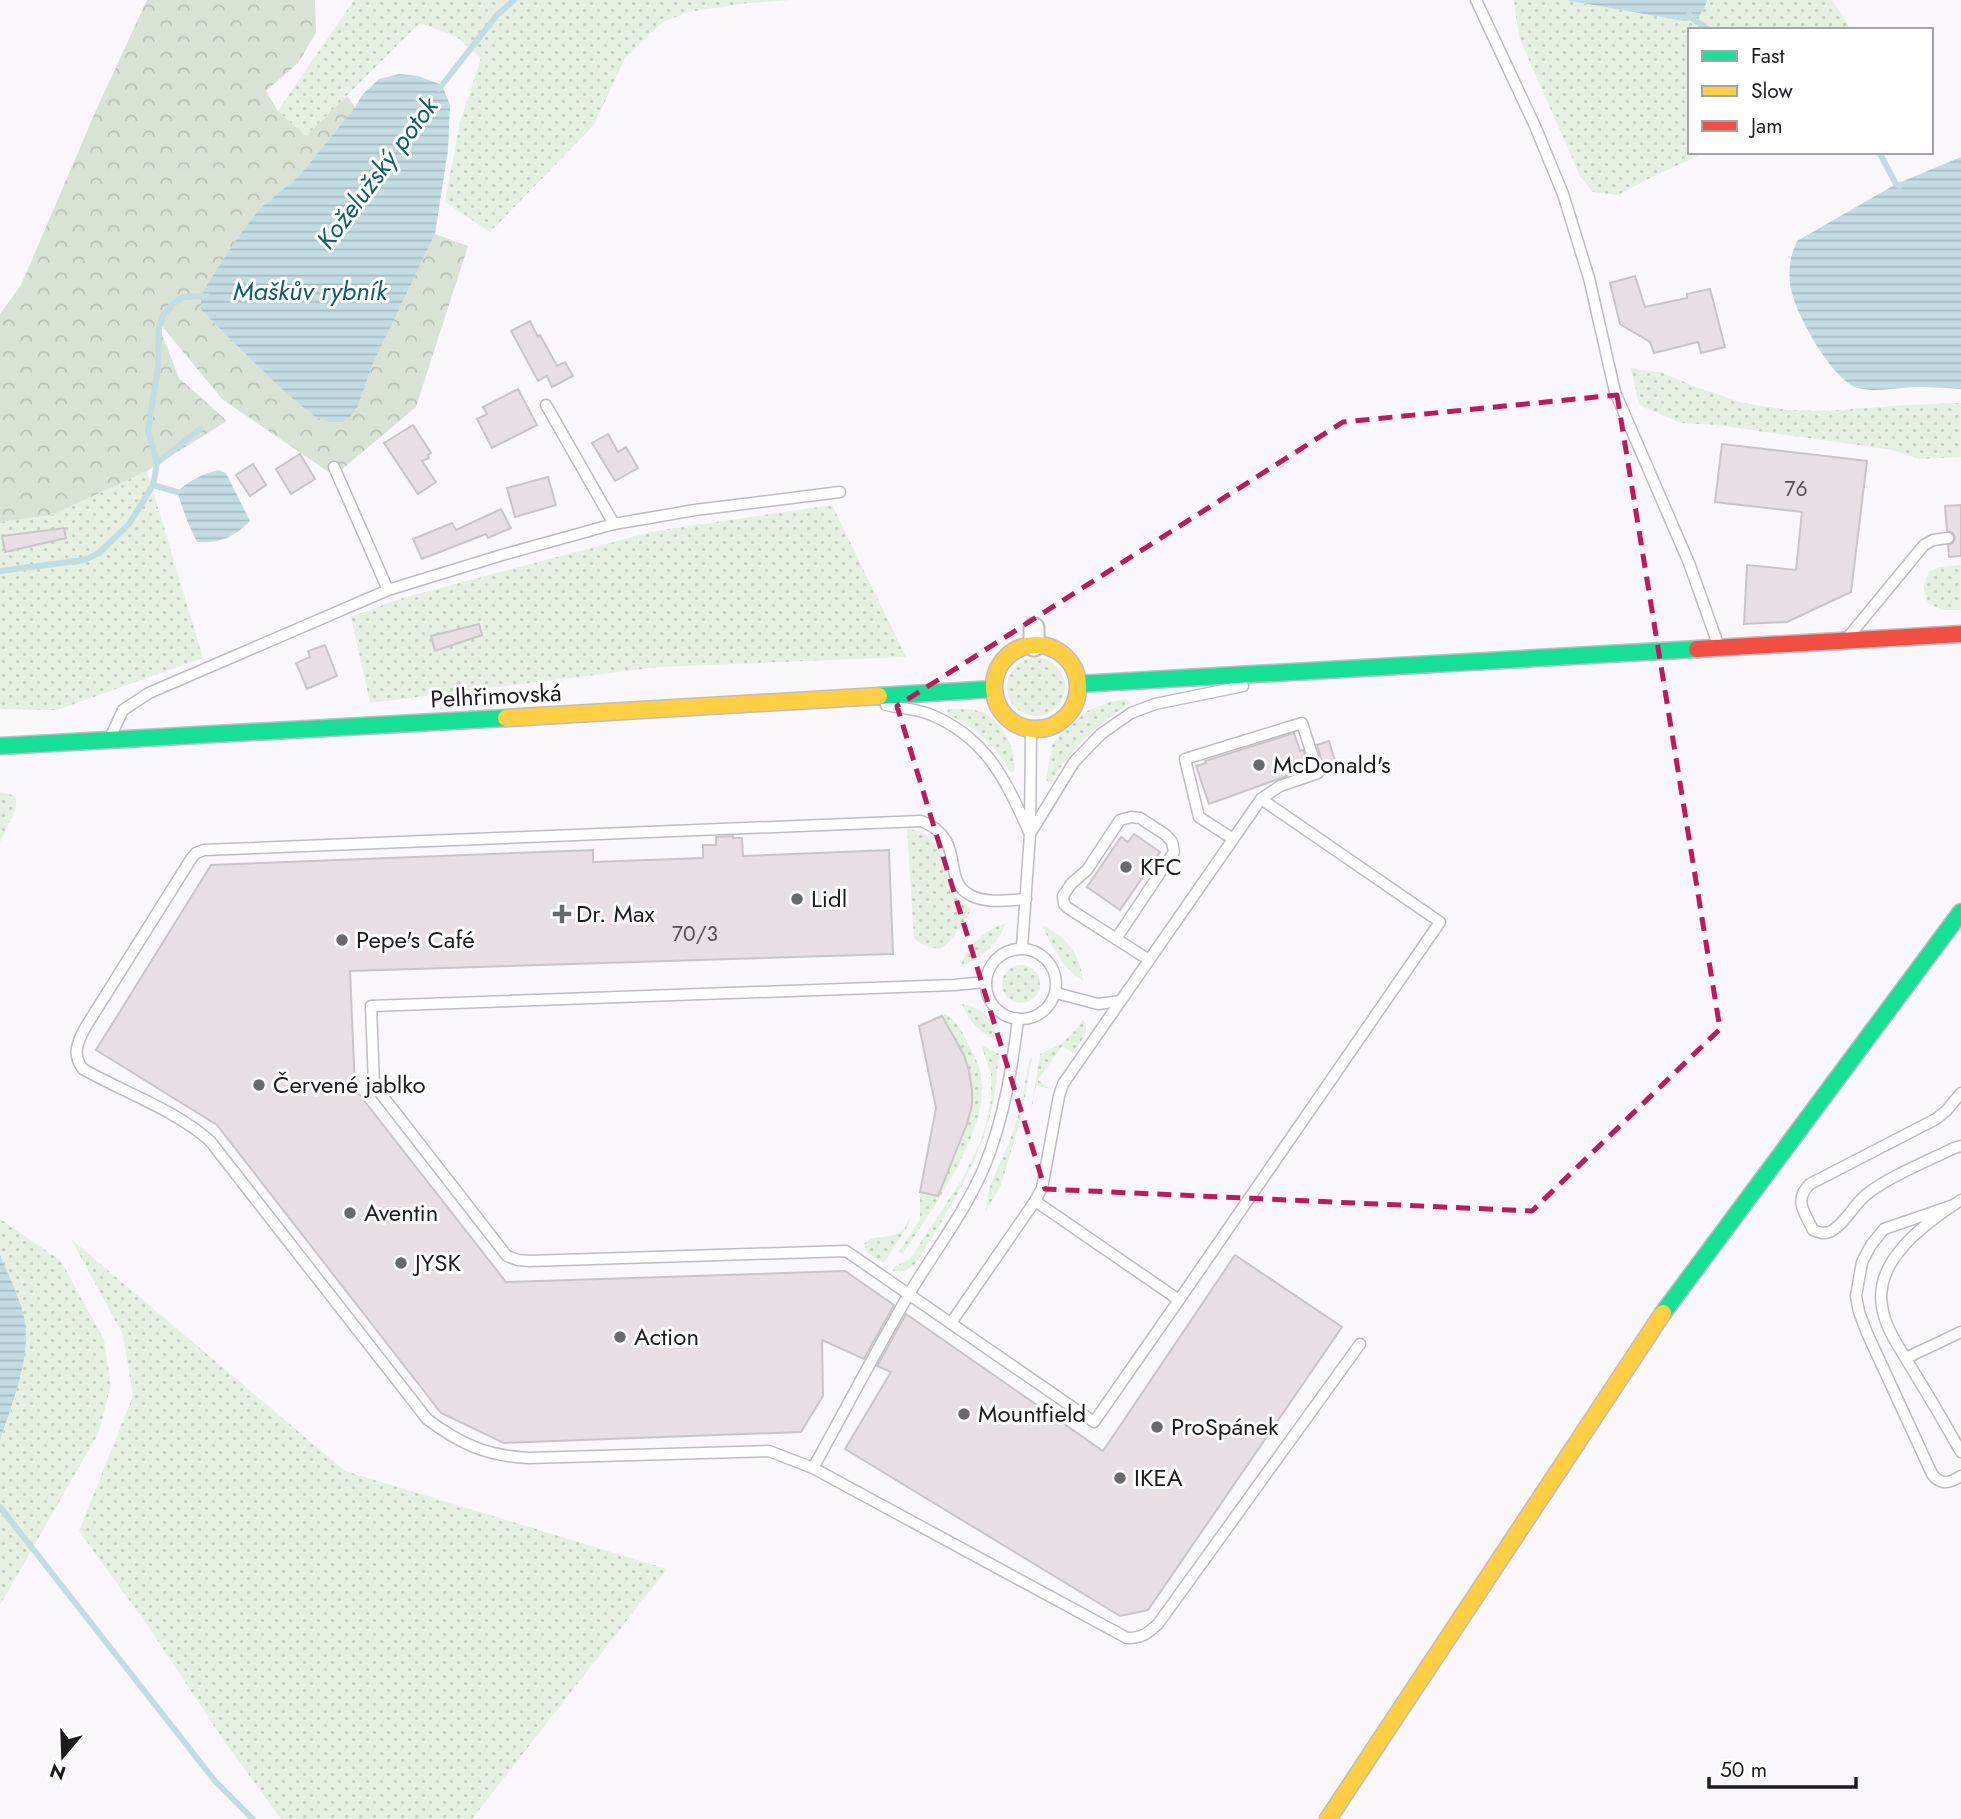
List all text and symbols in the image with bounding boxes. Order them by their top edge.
legend [1688,28,1933,154]
text: Fast [1751,41,1784,71]
text: Slow [1751,76,1793,106]
water label: Koželužský potok [307,87,448,257]
text: Jam [1748,111,1783,141]
water label: Maškův rybník [233,272,389,310]
house number: 76 [1784,474,1808,504]
street label: Pelhřimovská [430,675,562,716]
place label: McDonald's [1273,747,1391,782]
marker: McDonald's [1251,757,1267,773]
place label: KFC [1140,849,1182,884]
marker: KFC [1118,859,1134,875]
place label: Lidl [811,881,847,916]
marker: Lidl [789,891,805,907]
place label: Dr. Max [576,896,655,931]
marker: Dr. Max [554,906,570,922]
house number: 70/3 [672,919,718,949]
place label: Pepe's Café [356,922,475,957]
marker: Pepe's Café [334,932,350,948]
place label: Červené jablko [273,1067,426,1102]
marker: Červené jablko [251,1077,267,1093]
place label: Aventin [364,1195,438,1230]
marker: Aventin [342,1205,358,1221]
place label: JYSK [412,1245,461,1280]
marker: JYSK [393,1255,409,1271]
place label: Action [634,1319,699,1354]
marker: Action [612,1329,628,1345]
place label: Mountfield [978,1396,1086,1431]
marker: Mountfield [956,1406,972,1422]
place label: ProSpánek [1171,1409,1279,1444]
marker: ProSpánek [1149,1419,1165,1435]
place label: IKEA [1134,1460,1183,1495]
marker: IKEA [1112,1470,1128,1486]
north arrow [28,1721,98,1791]
scale bar [1709,1745,1856,1789]
text: 50 m [1720,1755,1767,1785]
text: N [46,1756,69,1787]

